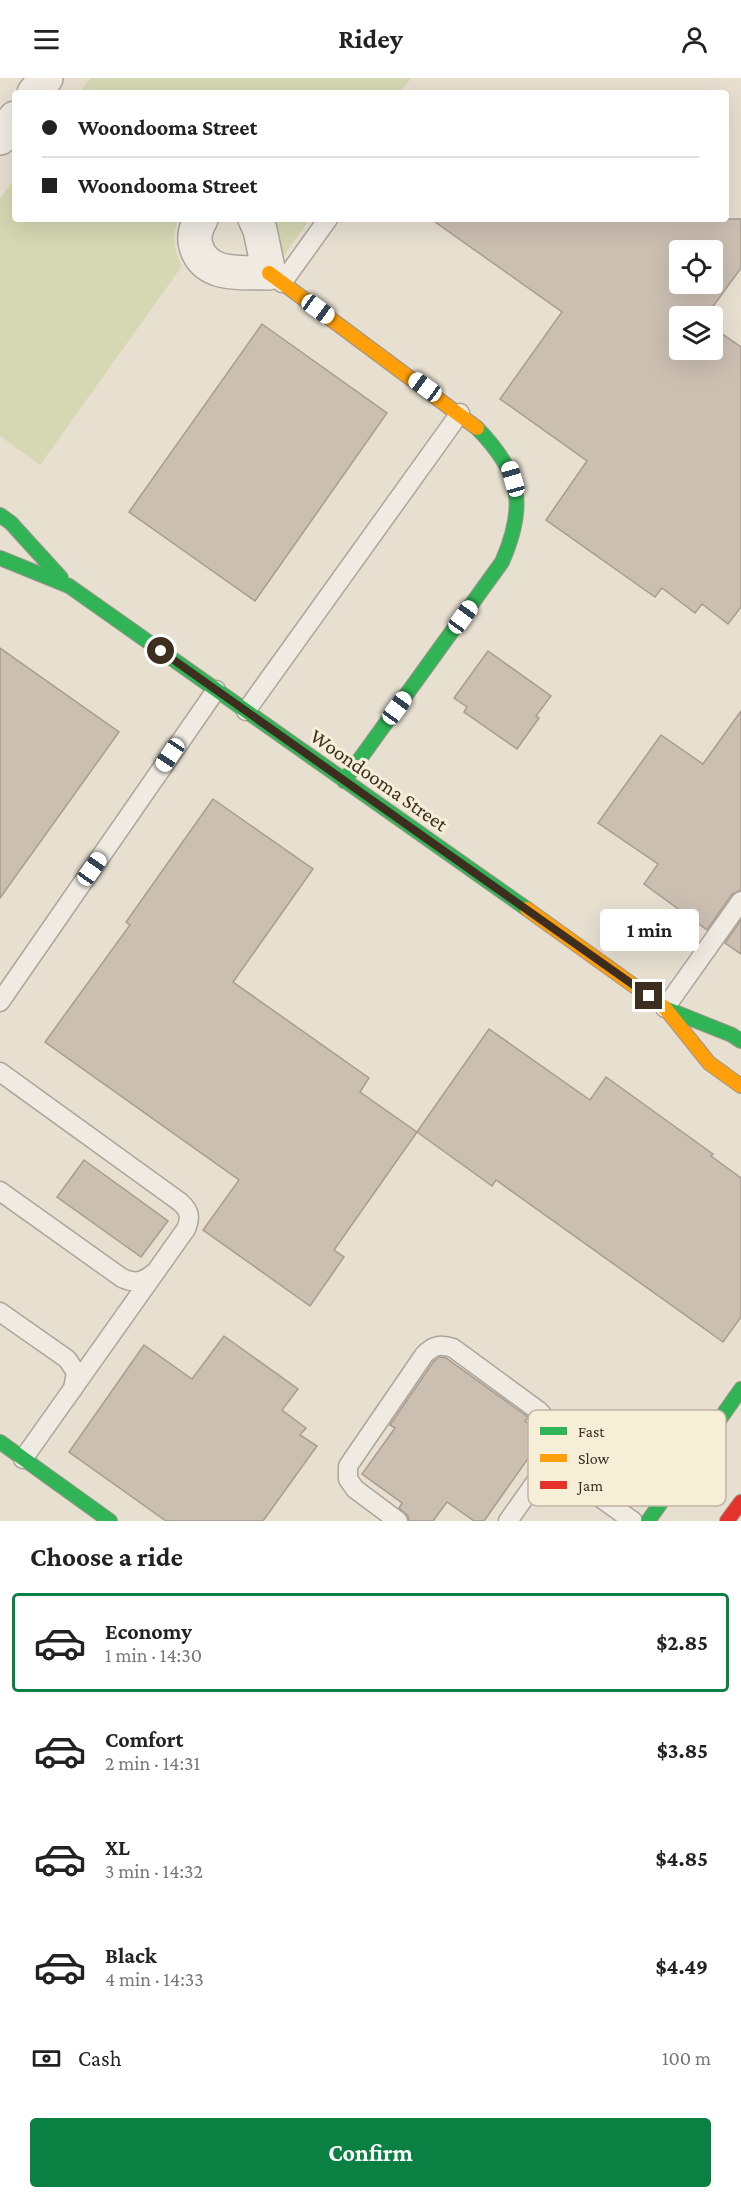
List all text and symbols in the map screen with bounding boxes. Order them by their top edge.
icon: menu [30,23,63,56]
icon: person [678,23,711,56]
text: Ridey [338,24,403,54]
text: Woondooma Street [78,115,257,140]
text: Woondooma Street [78,173,257,198]
map controls [669,240,723,360]
button: locate [669,240,723,294]
car [298,291,338,327]
button: layers [669,306,723,360]
car [405,369,445,405]
car [499,459,527,499]
car [445,597,481,637]
route start [147,637,174,664]
car [379,688,415,728]
street label: Woondooma Street [306,724,453,837]
car [152,735,188,775]
car [74,849,110,889]
callout: 1 min [600,909,698,951]
text: 1 min [627,919,672,941]
route end [635,982,662,1009]
legend [528,1410,726,1506]
text: Fast [578,1423,605,1440]
text: Slow [578,1450,610,1467]
text: Jam [576,1477,603,1495]
text: Choose a ride [30,1542,183,1572]
icon: car [33,1616,87,1670]
text: Economy [105,1619,192,1644]
text: $2.85 [656,1630,708,1655]
text: 1 min · 14:30 [105,1644,202,1666]
icon: car [33,1724,87,1778]
text: Comfort [105,1727,183,1752]
text: $3.85 [657,1738,708,1763]
text: 2 min · 14:31 [105,1752,200,1774]
icon: car [33,1832,87,1886]
text: XL [105,1835,130,1860]
text: $4.85 [656,1846,708,1871]
text: 3 min · 14:32 [105,1860,203,1882]
icon: car [33,1940,87,1994]
text: Black [105,1943,157,1968]
text: $4.49 [656,1954,708,1979]
text: 4 min · 14:33 [105,1968,204,1990]
icon: cash [30,2042,63,2075]
text: Cash [78,2046,122,2071]
text: 100 m [662,2047,711,2069]
button: Confirm [30,2118,711,2187]

